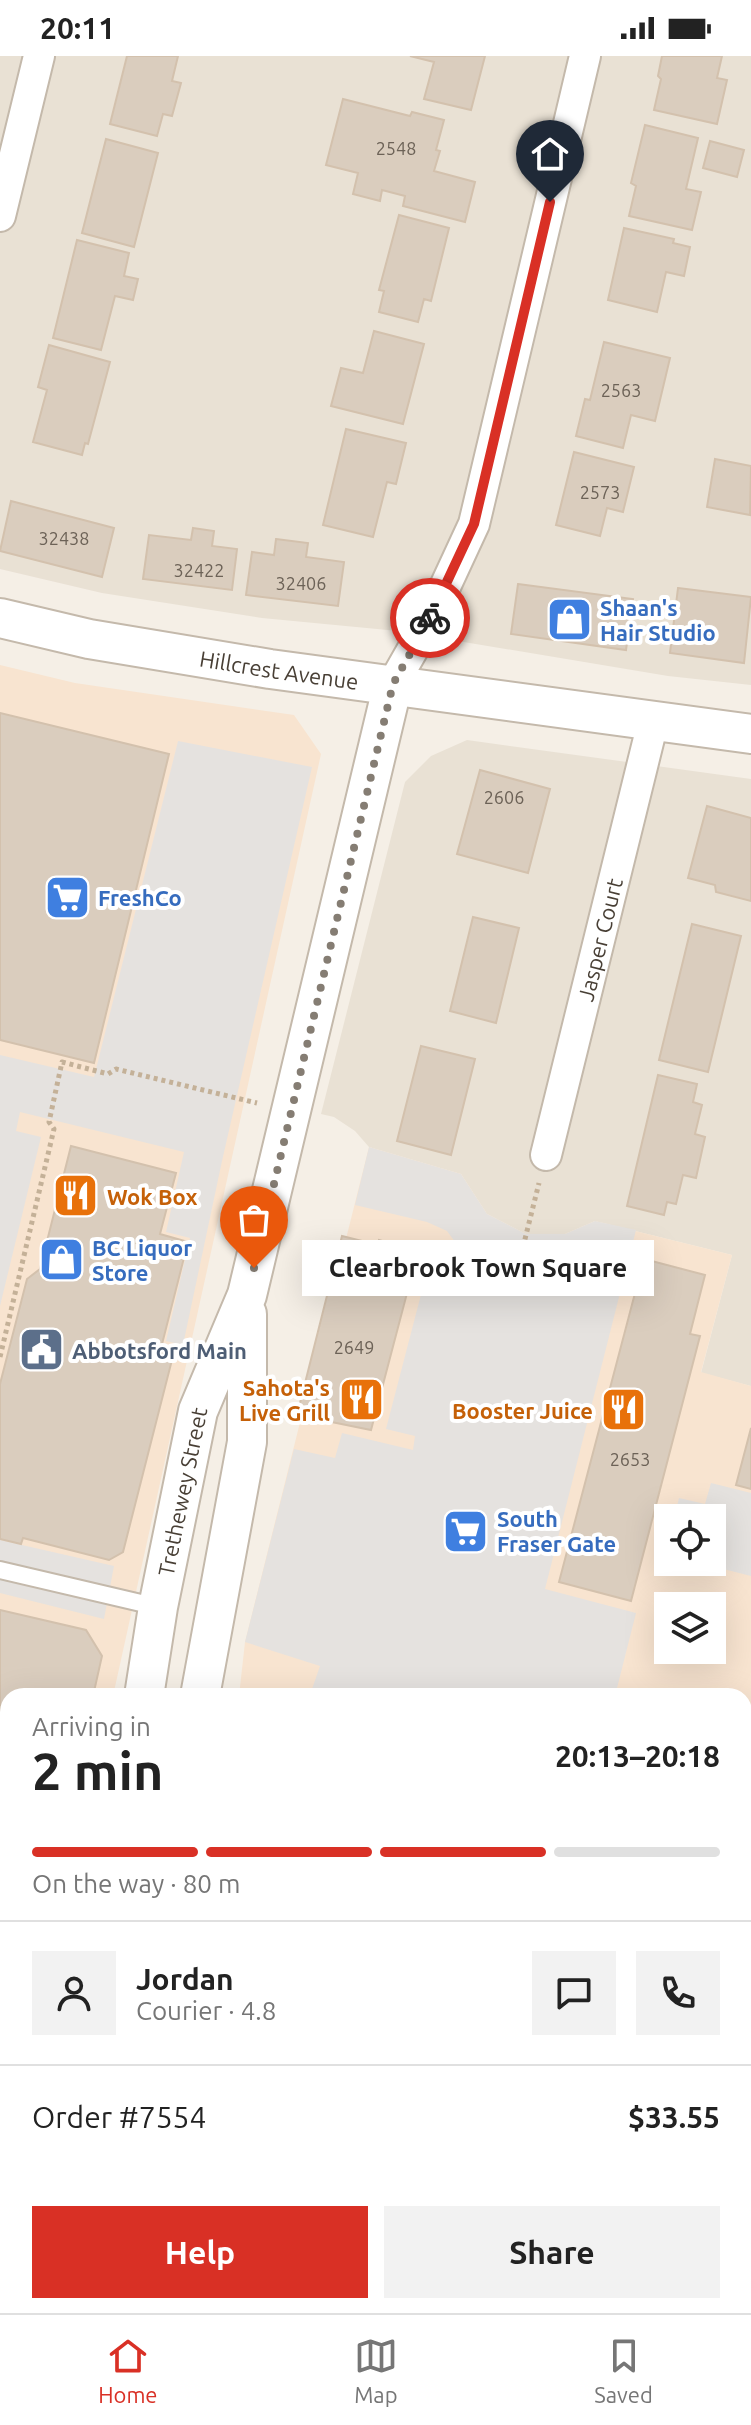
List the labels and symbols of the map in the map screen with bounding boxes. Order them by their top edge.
pin [516,120,584,202]
house number: 2548 [376,138,416,158]
house number: 2563 [601,380,641,400]
house number: 2573 [580,482,620,502]
house number: 32438 [39,528,89,548]
house number: 32422 [174,560,224,580]
house number: 32406 [276,573,326,593]
courier [390,578,470,658]
place label: Shaan's Hair Studio [600,595,716,645]
shop icon: Shaan's Hair Studio [545,596,593,644]
street label: Hillcrest Avenue [198,645,360,693]
house number: 2606 [484,787,524,807]
supermarket icon: FreshCo [43,873,91,921]
street label: Jasper Court [572,875,627,1004]
place label: FreshCo [98,885,182,910]
restaurant icon: Wok Box [52,1172,100,1220]
place label: Wok Box [107,1184,197,1209]
pin [220,1186,288,1268]
place label: BC Liquor Store [92,1235,192,1285]
shop icon: BC Liquor Store [37,1236,85,1284]
callout: Clearbrook Town Square [302,1240,654,1296]
public building icon: Abbotsford Main [17,1326,65,1374]
house number: 2649 [334,1337,374,1357]
place label: Abbotsford Main [72,1338,247,1363]
place label: Sahota's Live Grill [239,1375,330,1425]
restaurant icon: Sahota's Live Grill [337,1376,385,1424]
restaurant icon: Booster Juice [600,1386,648,1434]
place label: Booster Juice [452,1398,593,1423]
street label: Trethewey Street [152,1405,211,1578]
house number: 2653 [610,1449,650,1469]
place label: South Fraser Gate [497,1506,616,1556]
supermarket icon: South Fraser Gate [442,1507,490,1555]

